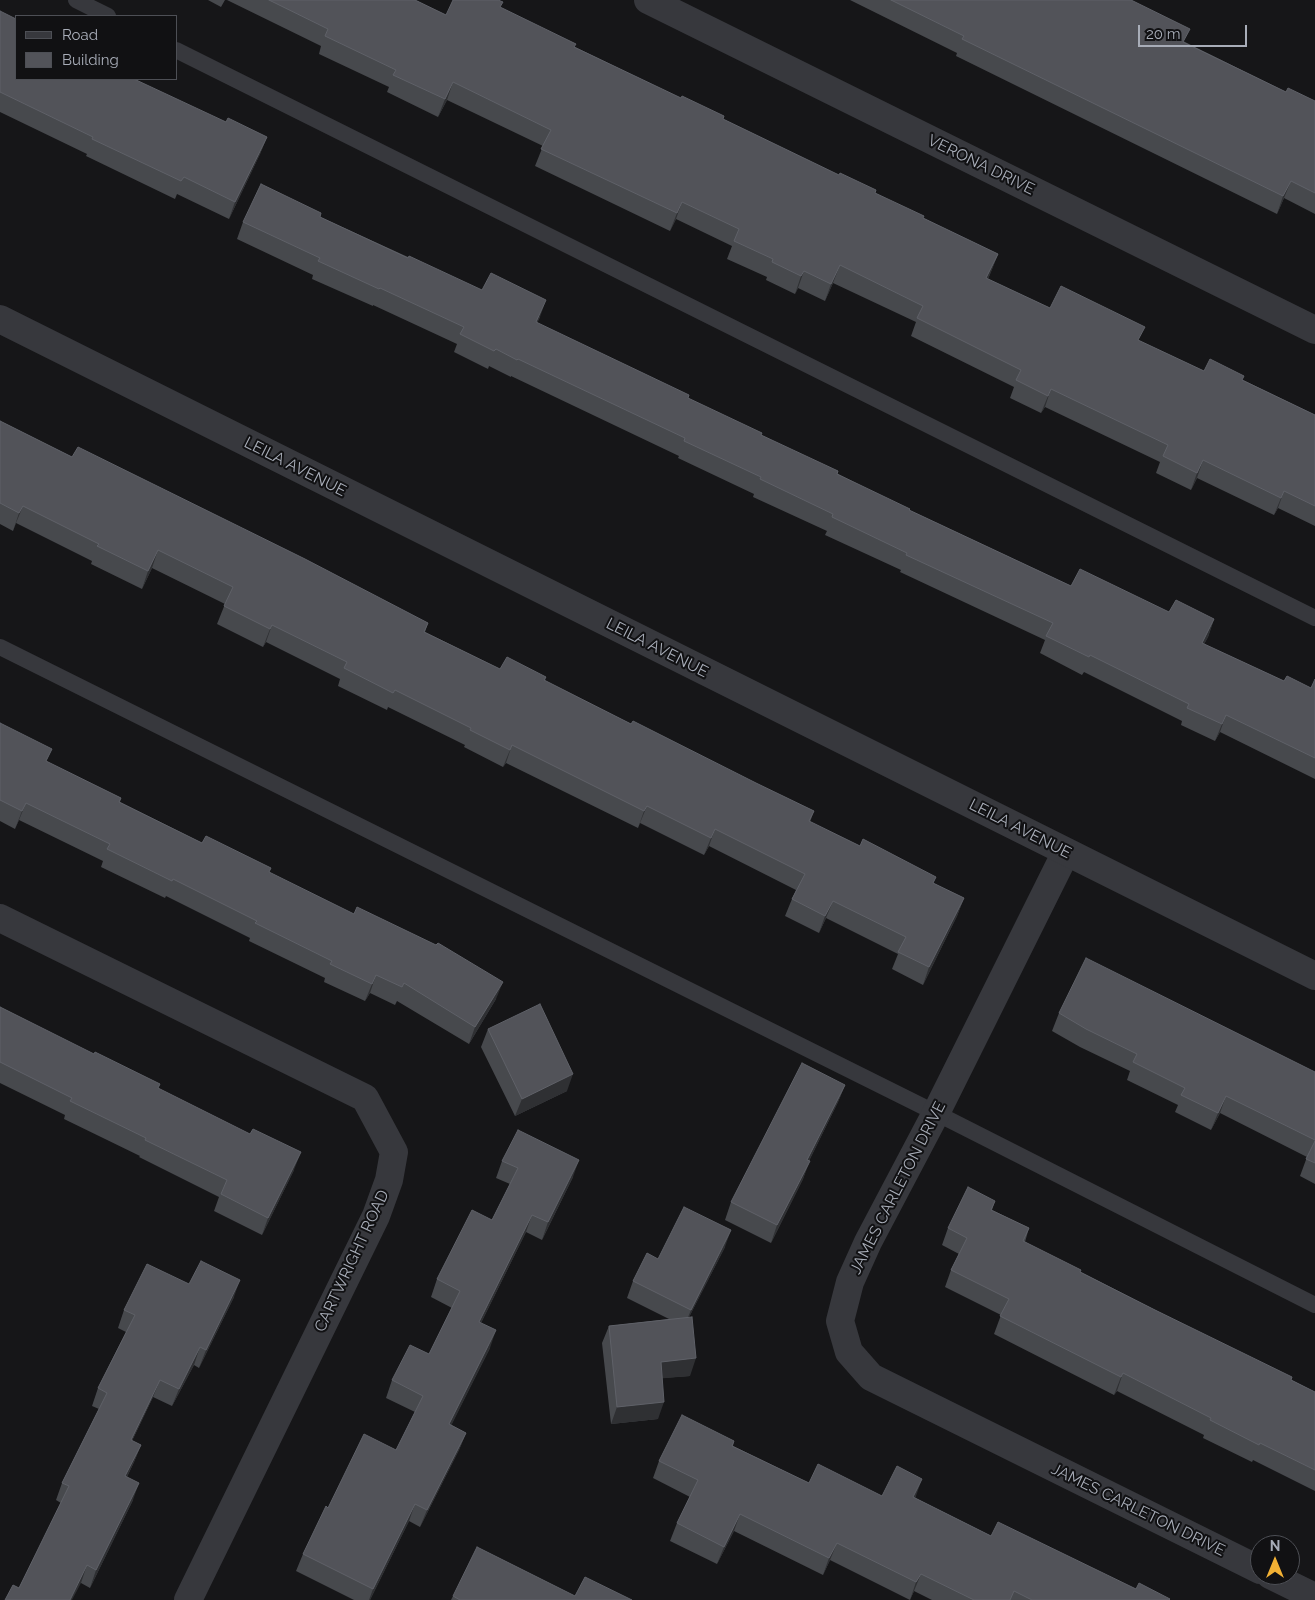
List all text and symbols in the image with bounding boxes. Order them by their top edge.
legend [15,15,178,80]
scale bar [1140,15,1249,47]
text: 20 m [1146,25,1181,43]
text: Road [62,26,98,44]
text: Building [62,51,119,69]
street label: VERONA DRIVE [924,131,1038,199]
street label: LEILA AVENUE [241,433,349,501]
street label: LEILA AVENUE [603,614,711,682]
street label: LEILA AVENUE [966,795,1074,863]
street label: JAMES CARLETON DRIVE [846,1098,950,1278]
street label: CARTWRIGHT ROAD [311,1187,393,1335]
street label: JAMES CARLETON DRIVE [1048,1459,1228,1561]
north arrow [1250,1535,1300,1585]
text: N [1270,1538,1280,1554]

